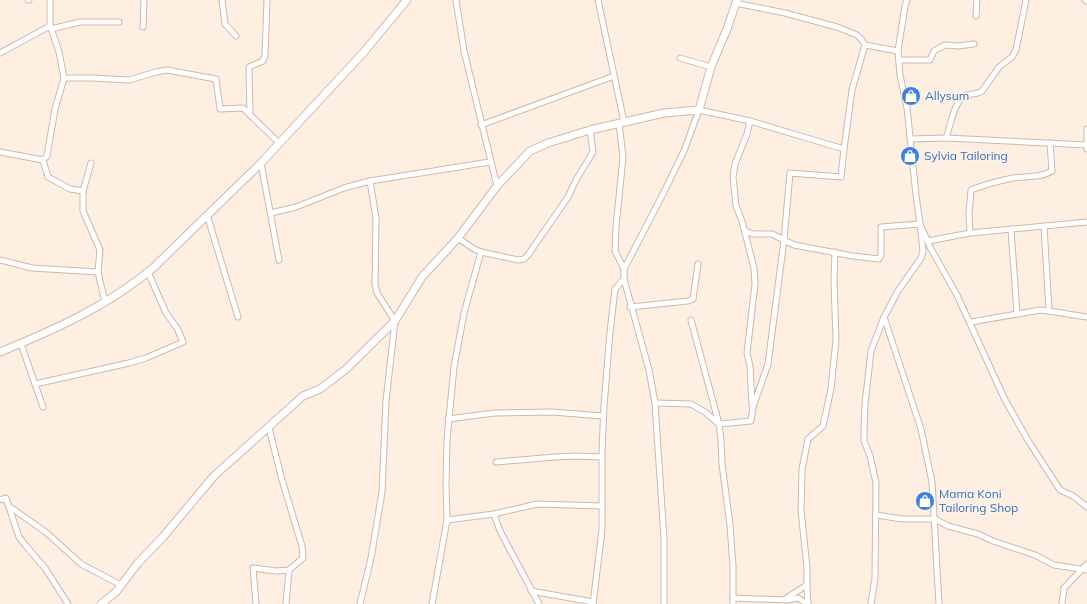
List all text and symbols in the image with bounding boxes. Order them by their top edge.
shop icon: Allysum [900,85,922,107]
place label: Allysum [925,88,969,103]
shop icon: Sylvia Tailoring [899,145,921,167]
place label: Sylvia Tailoring [924,148,1008,163]
place label: Mama Koni Tailoring Shop [939,486,1018,515]
shop icon: Mama Koni Tailoring Shop [914,490,936,512]

